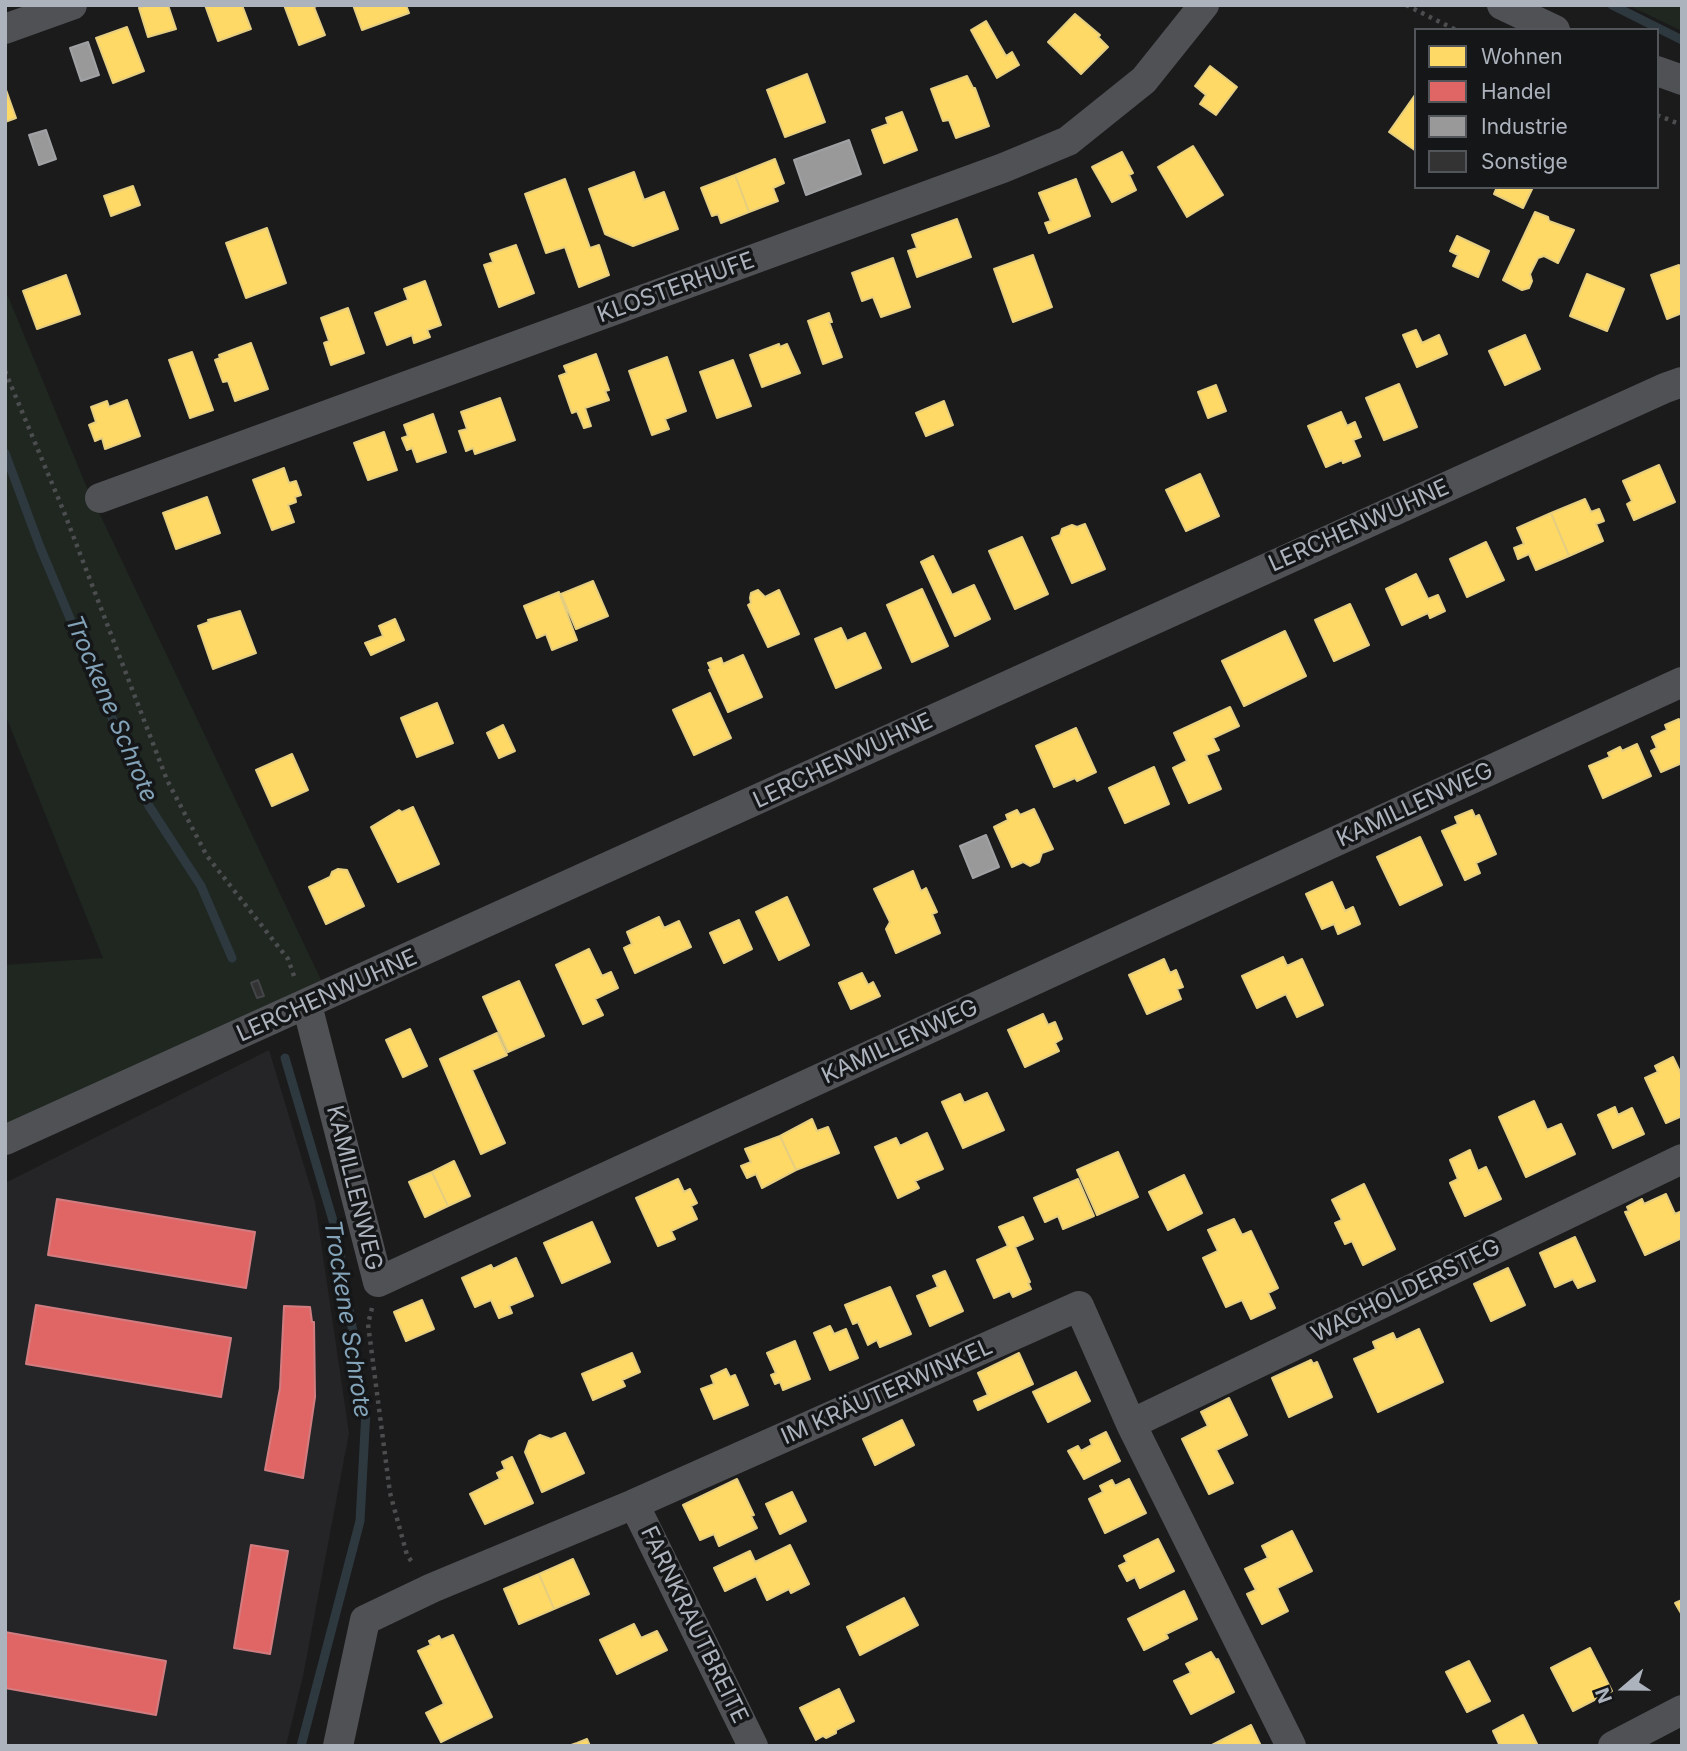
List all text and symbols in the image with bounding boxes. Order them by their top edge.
legend [1414,28,1659,189]
text: Wohnen [1481,44,1563,69]
text: Handel [1481,79,1551,104]
text: Industrie [1481,114,1568,139]
text: Sonstige [1481,149,1568,174]
street label: KLOSTERHUFE [594,247,758,329]
street label: LERCHENWUHNE [1264,474,1454,578]
water label: Trockene Schrote [59,611,163,807]
street label: LERCHENWUHNE [749,707,937,815]
street label: KAMILLENWEG [1333,757,1497,853]
street label: LERCHENWUHNE [232,944,422,1048]
street label: KAMILLENWEG [818,994,982,1090]
street label: KAMILLENWEG [320,1103,388,1273]
water label: Trockene Schrote [317,1218,377,1420]
street label: WACHOLDERSTEG [1307,1233,1505,1349]
street label: IM KRÄUTERWINKEL [777,1333,997,1451]
street label: FARNKRAUTBREITE [634,1522,754,1728]
north arrow [1589,1653,1659,1723]
text: N [1591,1685,1617,1706]

